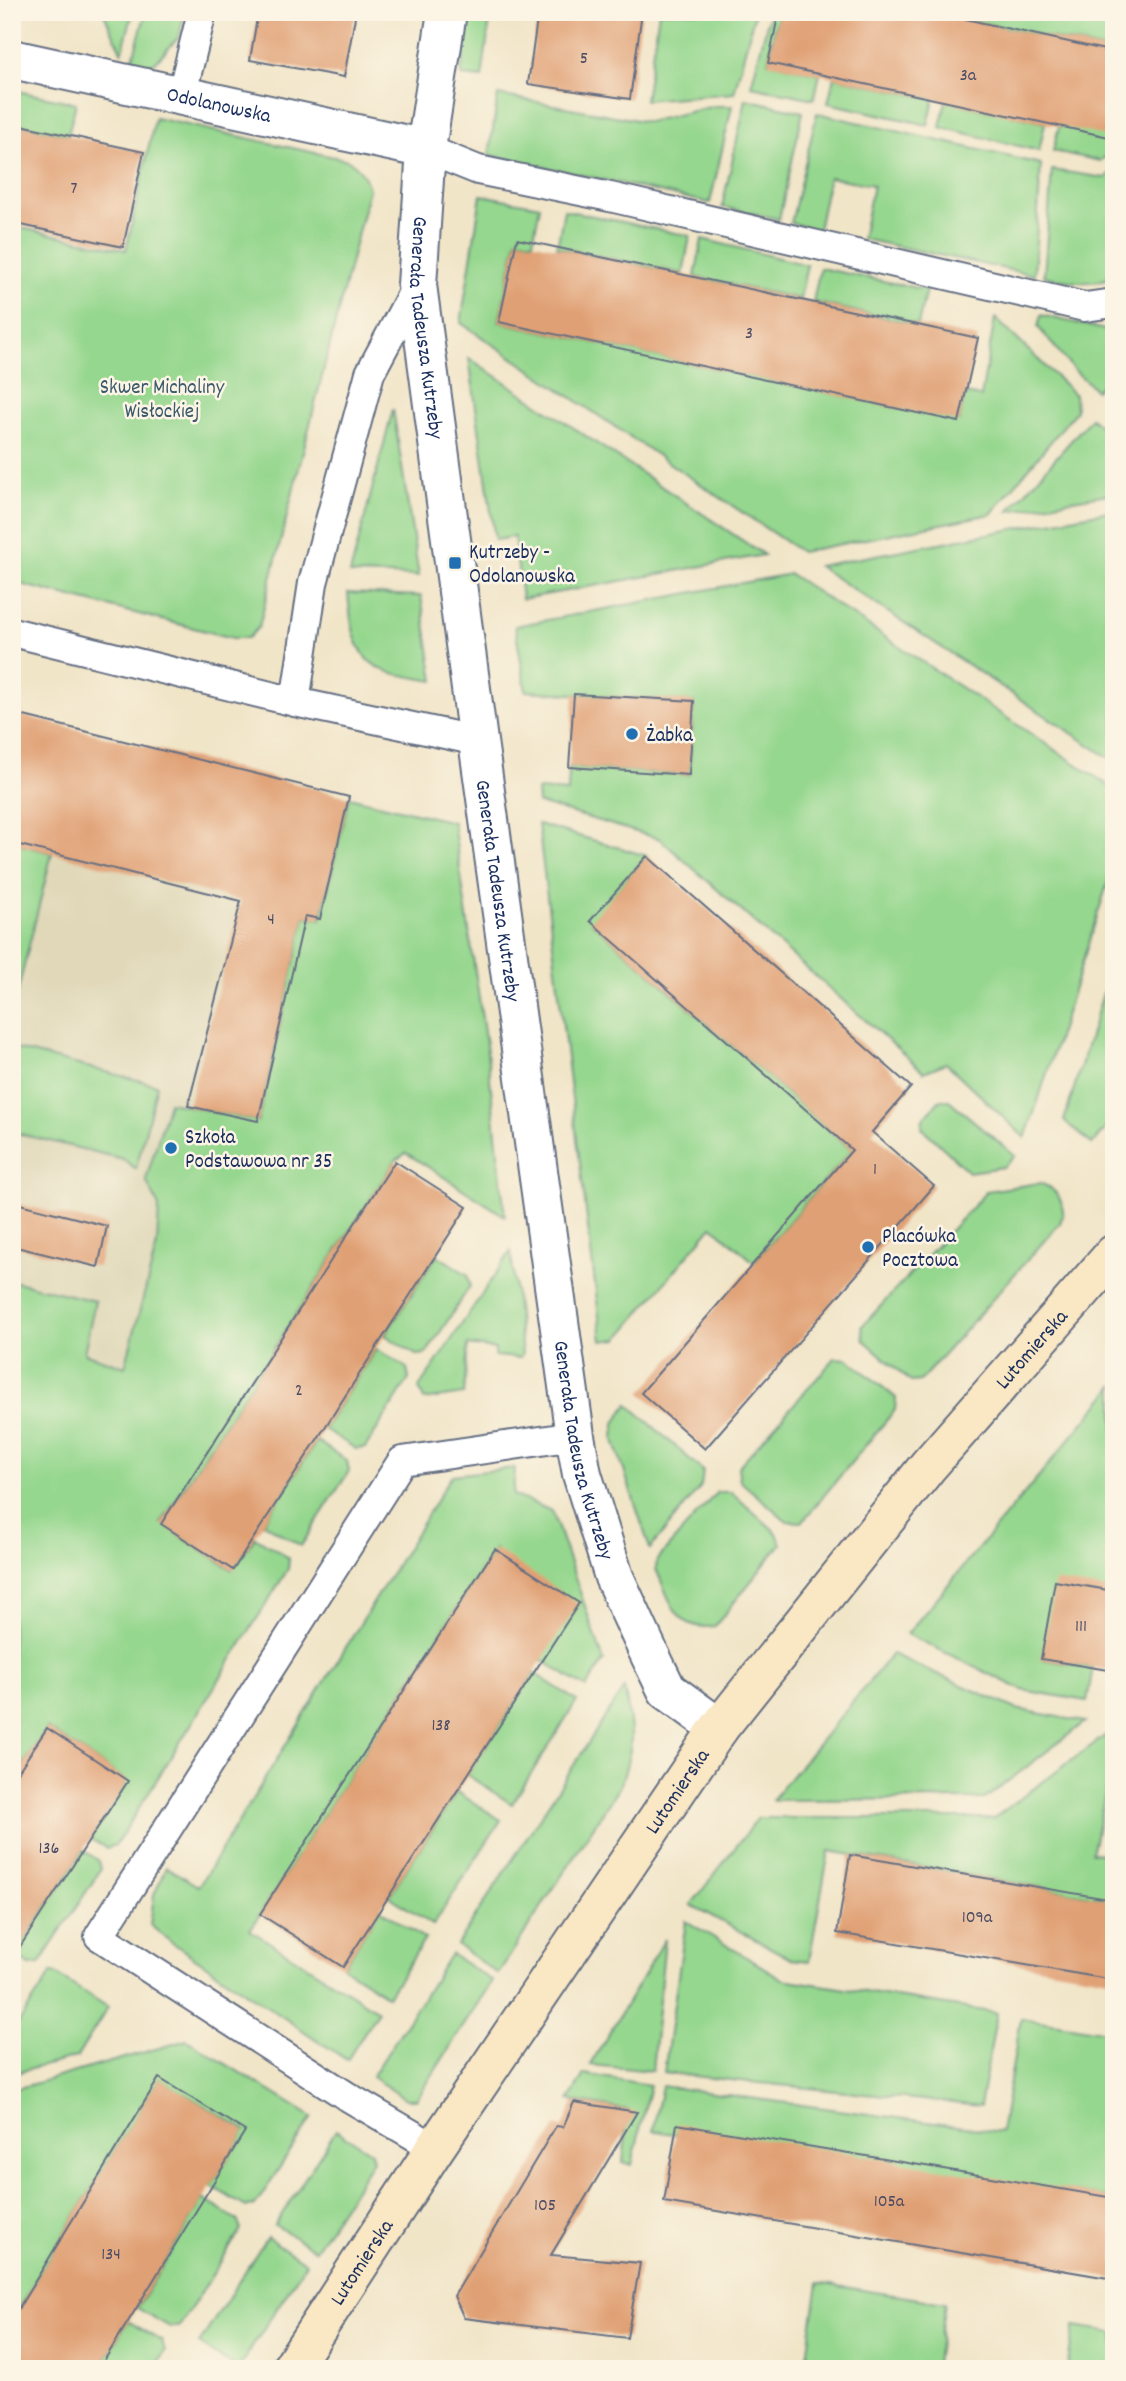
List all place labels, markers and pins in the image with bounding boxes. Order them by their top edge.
place label: Kutrzeby - Odolanowska [469,539,576,593]
marker: Kutrzeby - Odolanowska [447,555,463,571]
place label: Żabka [646,722,694,752]
marker: Żabka [624,726,640,742]
place label: Szkoła Podstawowa nr 35 [185,1124,333,1178]
marker: Szkoła Podstawowa nr 35 [163,1140,179,1156]
place label: Placówka Pocztowa [882,1223,959,1277]
marker: Placówka Pocztowa [860,1239,876,1255]

